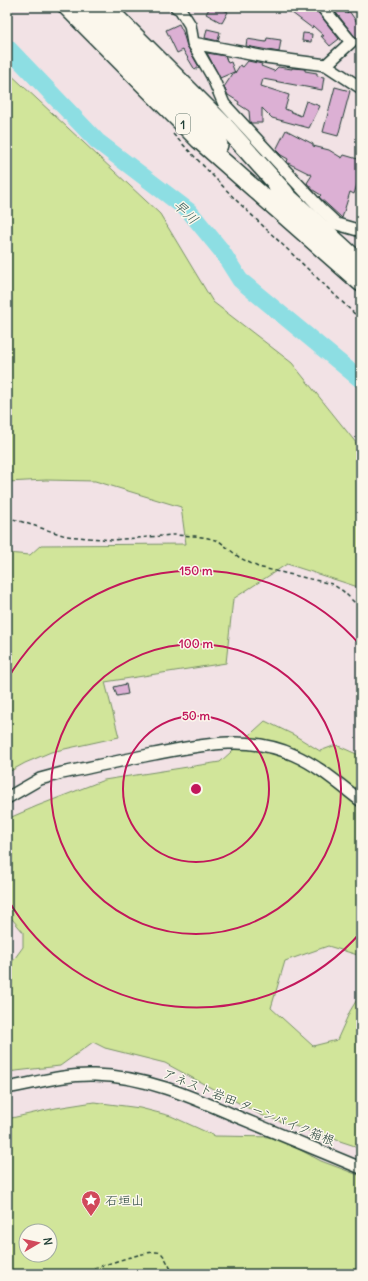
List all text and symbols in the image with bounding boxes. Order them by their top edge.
road number: 1 [176,114,190,134]
water label: 早川 [170,196,202,228]
text: 150 m [180,563,213,578]
text: 100 m [179,636,213,651]
text: 50 m [182,708,211,723]
centre of rings [189,782,203,796]
street label: アネスト岩田 ターンパイク箱根 [160,1065,338,1149]
place icon: 石垣山 [80,1189,102,1217]
place label: 石垣山 [105,1192,144,1209]
north arrow [18,1223,58,1263]
text: N [40,1237,55,1246]

